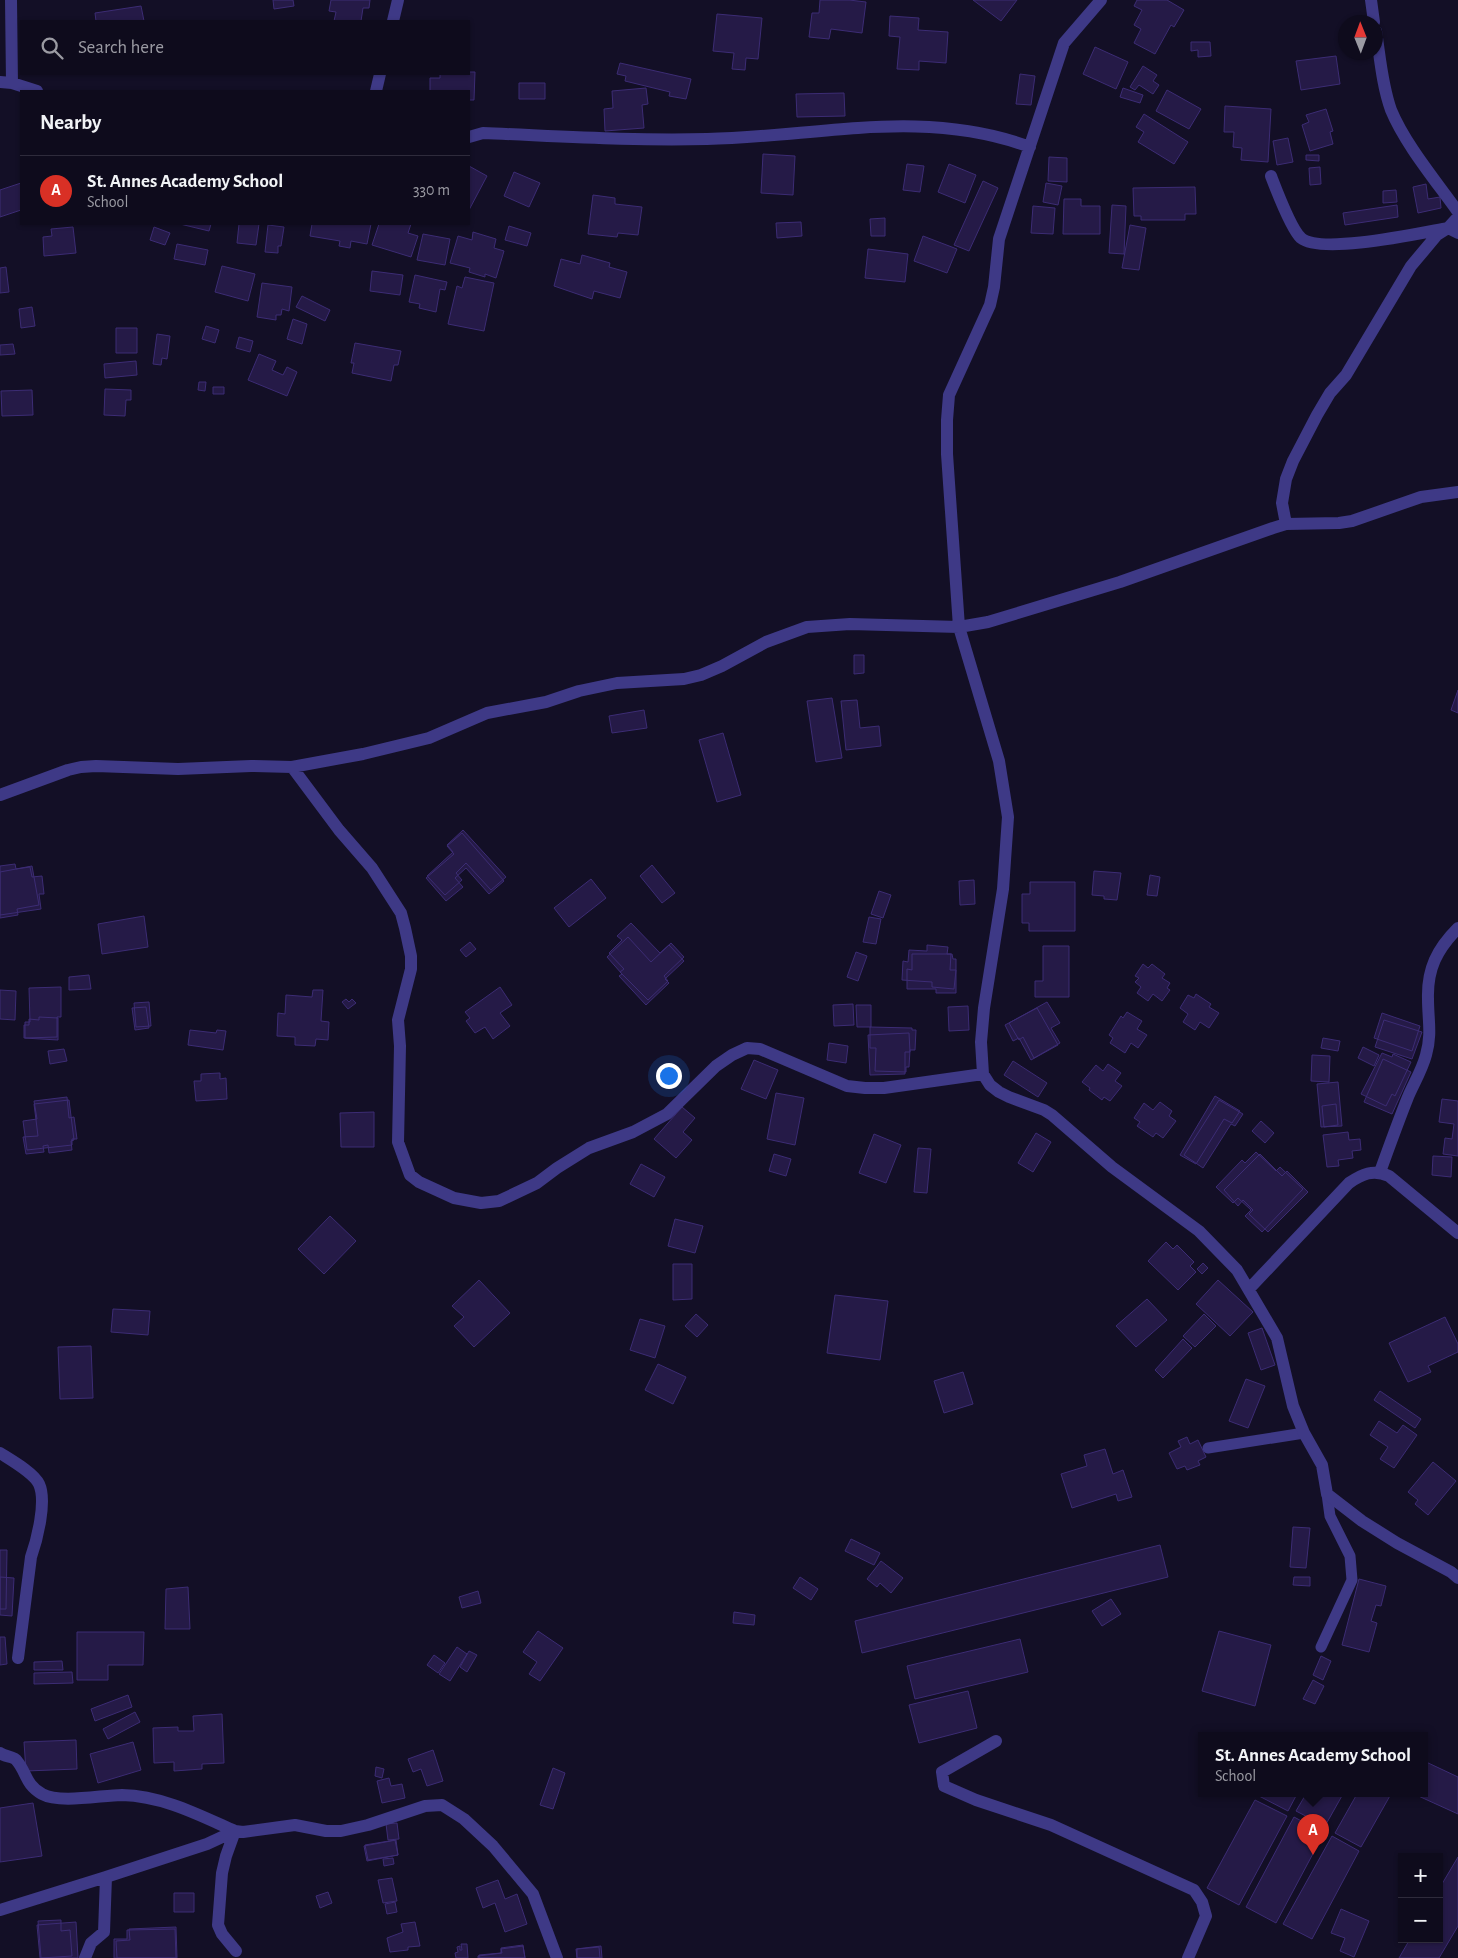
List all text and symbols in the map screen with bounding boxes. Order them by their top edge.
north arrow [1338,15,1383,60]
search box [20,20,470,75]
icon: search [38,34,66,62]
text: Search here [78,38,164,57]
text: Nearby [40,112,101,133]
text: St. Annes Academy School [87,172,283,191]
text: A [51,182,61,198]
text: 330 m [413,182,450,198]
text: School [87,194,128,210]
your location [656,1063,682,1089]
popup [1198,1732,1428,1797]
text: St. Annes Academy School [1215,1746,1411,1765]
text: School [1215,1768,1256,1784]
pin: A [1297,1814,1329,1855]
map controls [1398,1853,1443,1943]
button: + [1398,1853,1443,1898]
button: − [1398,1898,1443,1943]

